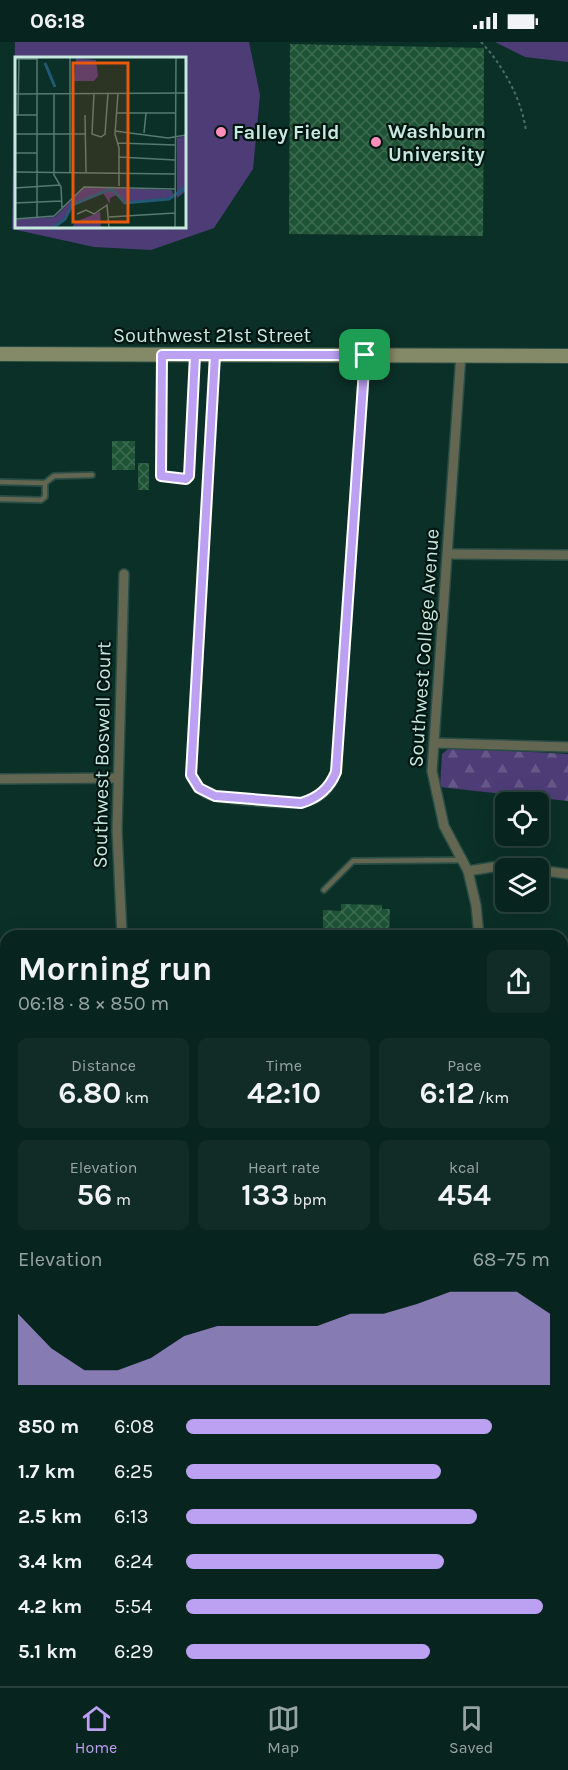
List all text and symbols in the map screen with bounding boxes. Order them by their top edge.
text: 06:18 [30,8,85,34]
inset map [15,57,186,228]
place label: Washburn University [388,120,486,166]
place label: Falley Field [233,121,340,144]
marker: Falley Field [214,125,228,139]
marker: Washburn University [369,135,383,149]
street label: Southwest 21st Street [113,324,312,347]
pin [339,329,390,380]
icon: arrive [348,338,381,371]
street label: Southwest College Avenue [404,528,444,768]
street label: Southwest Boswell Court [89,641,115,869]
map controls [495,792,549,912]
button: locate [495,792,549,846]
button: layers [495,858,549,912]
text: Morning run [18,950,212,988]
button: share [487,950,550,1013]
text: 06:18 · 8 × 850 m [18,992,169,1015]
text: Distance [71,1056,136,1075]
text: Time [266,1056,302,1075]
text: Pace [447,1056,481,1075]
text: 6.80 [58,1075,121,1111]
text: 42:10 [247,1075,321,1111]
text: 6:12 [419,1075,475,1111]
text: km [121,1088,149,1107]
text: /km [475,1088,509,1107]
text: Elevation [70,1158,138,1177]
text: Heart rate [248,1158,320,1177]
text: kcal [449,1158,480,1177]
text: 56 [76,1177,112,1213]
text: 133 [241,1177,289,1213]
text: 454 [438,1177,491,1213]
text: m [112,1190,131,1209]
text: bpm [289,1190,327,1209]
text: Elevation [18,1248,103,1271]
text: 68–75 m [473,1248,550,1271]
text: 850 m [18,1415,79,1438]
text: 6:08 [114,1415,154,1438]
text: 1.7 km [18,1460,75,1483]
text: 6:25 [114,1460,153,1483]
text: 2.5 km [18,1505,82,1528]
text: 6:13 [114,1505,148,1528]
text: 3.4 km [18,1550,83,1573]
text: 6:24 [114,1550,153,1573]
text: 4.2 km [18,1595,82,1618]
text: 5:54 [114,1595,152,1618]
text: 5.1 km [18,1640,77,1663]
text: 6:29 [114,1640,153,1663]
tab: Home [75,1702,117,1757]
tab: Map [267,1702,300,1757]
tab: Saved [449,1702,493,1757]

